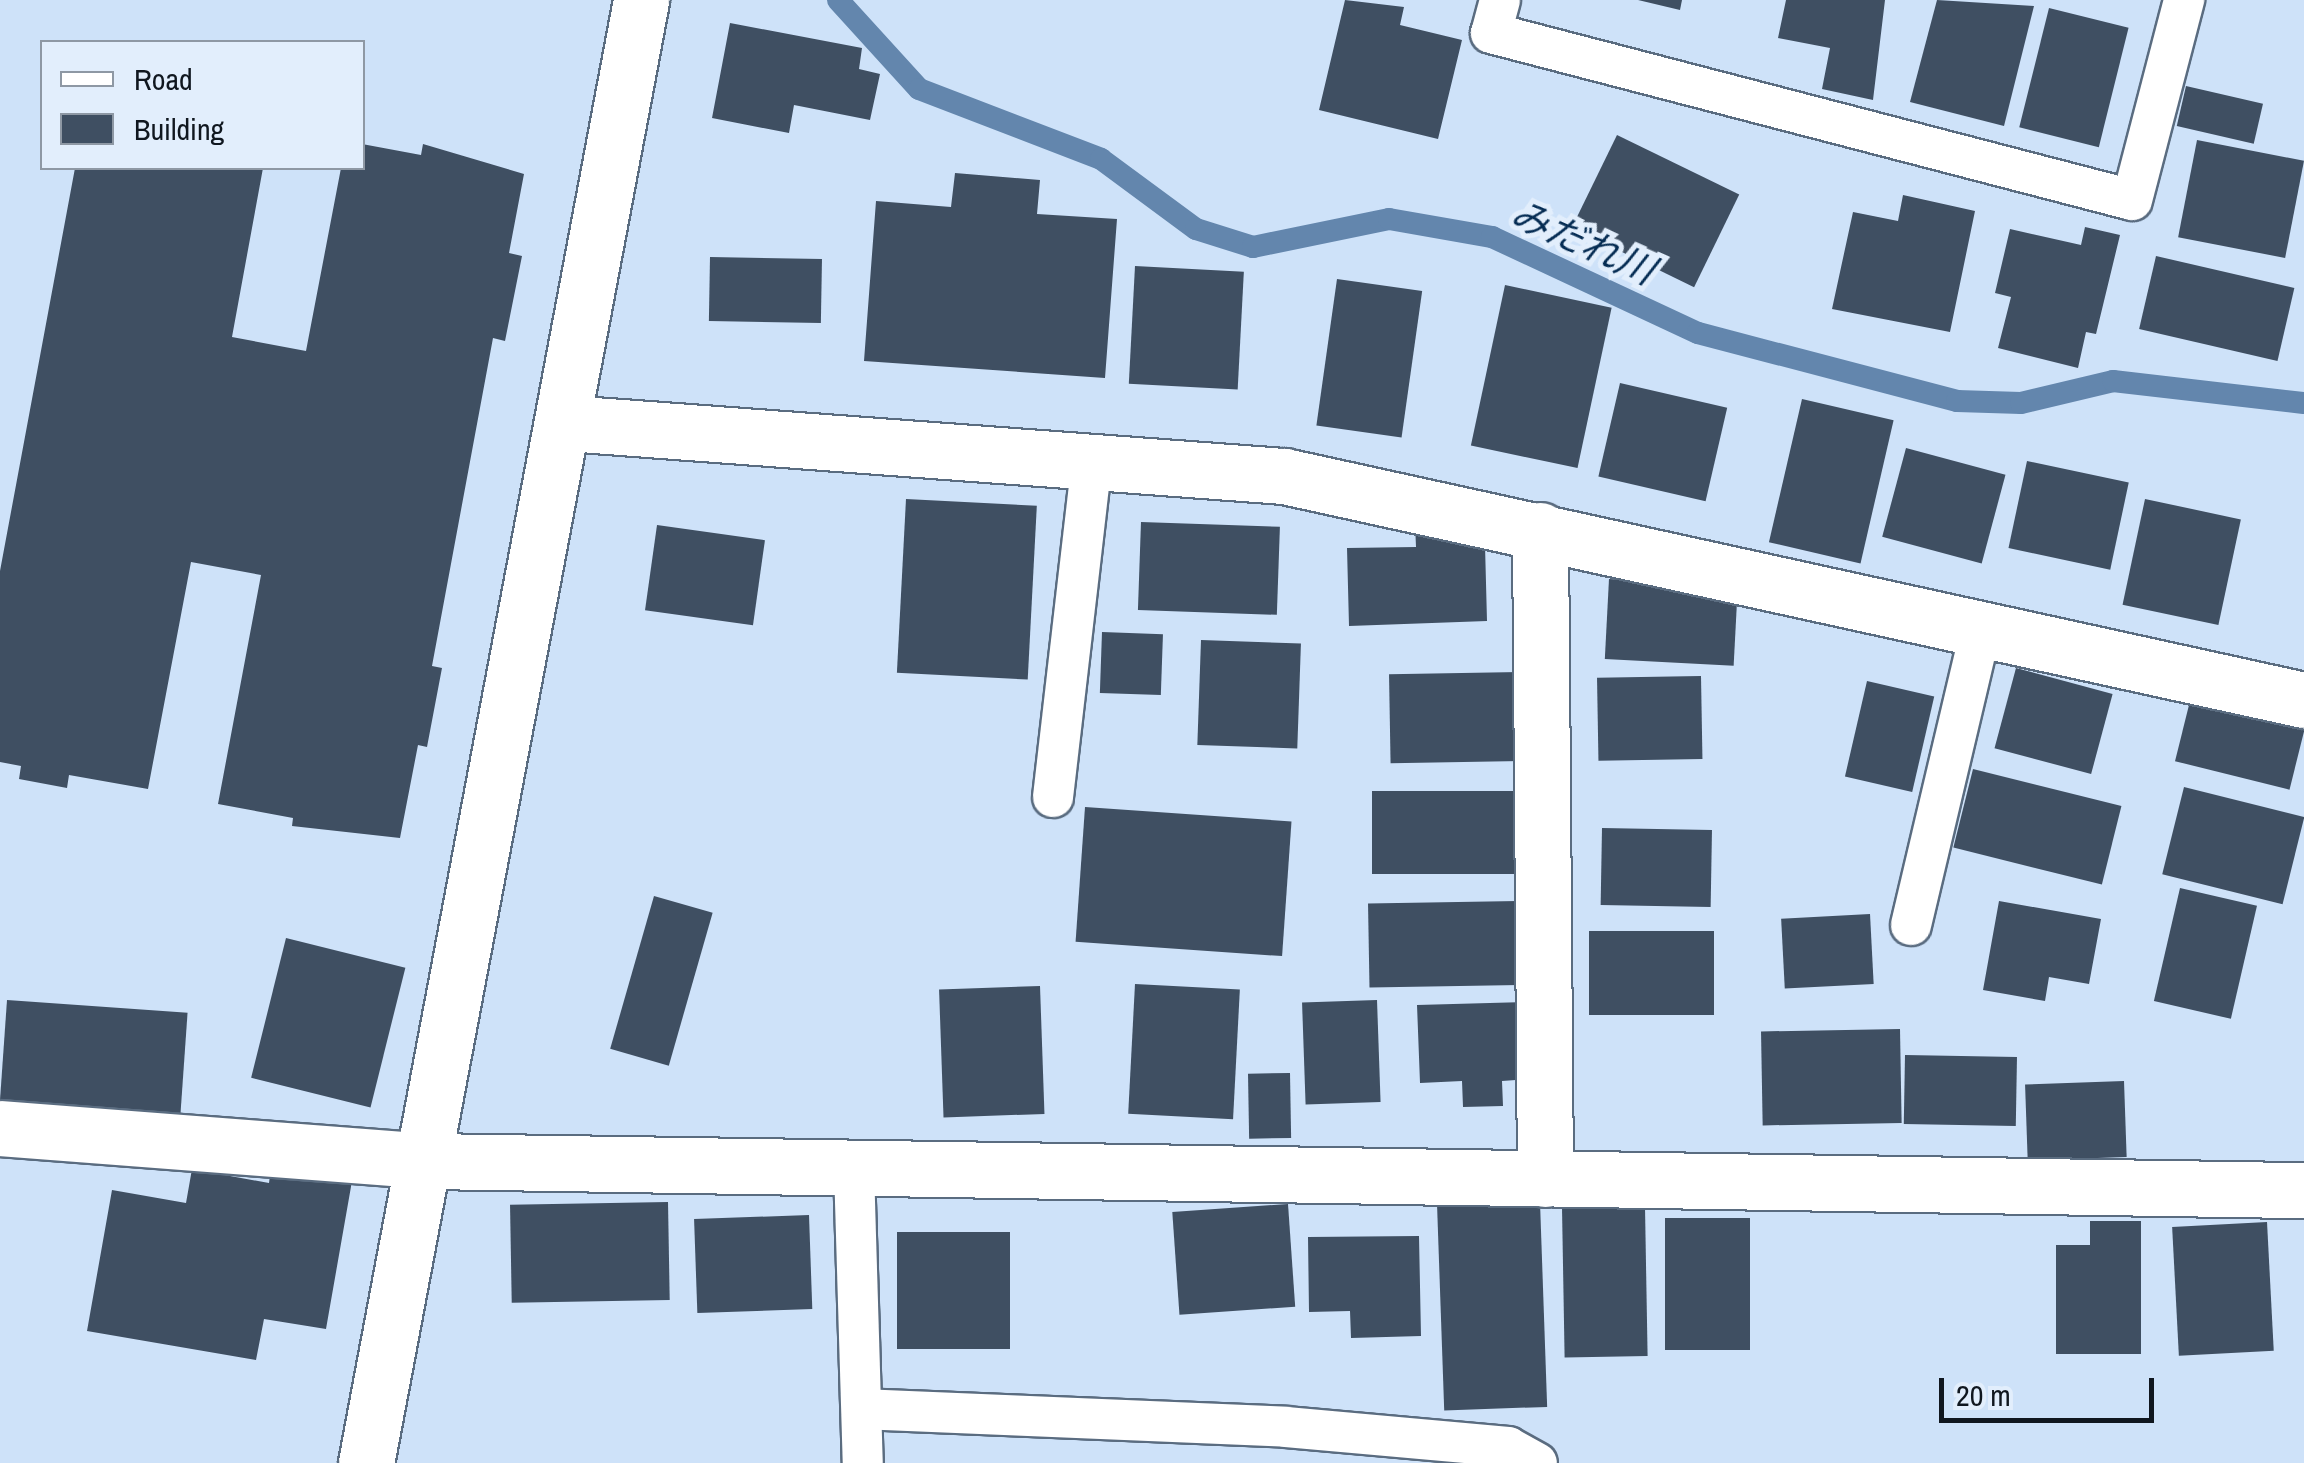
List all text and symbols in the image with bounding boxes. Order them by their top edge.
legend [40,40,365,170]
text: Road [134,59,193,99]
text: Building [134,109,224,149]
water label: みだれ川 [1504,190,1662,294]
scale bar [1944,1358,2159,1420]
text: 20 m [1956,1375,2011,1415]

